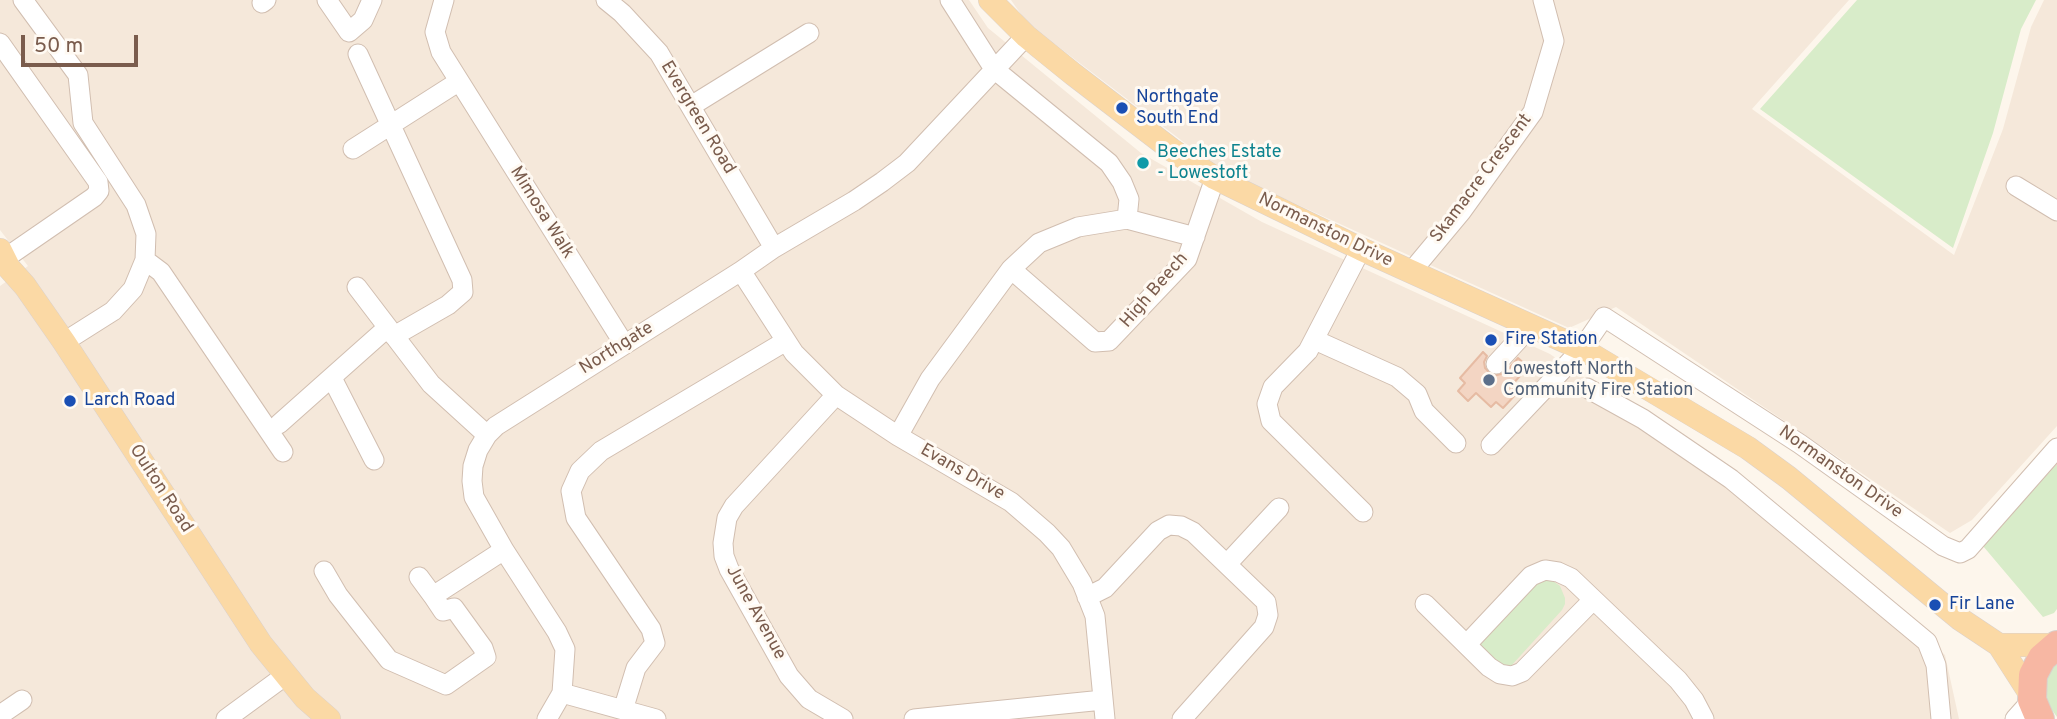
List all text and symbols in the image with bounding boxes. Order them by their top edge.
scale bar [24,21,142,65]
text: 50 m [34,33,83,60]
street label: Evergreen Road [655,58,739,178]
place label: Northgate South End [1136,87,1219,130]
marker: Northgate South End [1114,100,1130,116]
street label: Skamacre Crescent [1426,110,1538,248]
place label: Beeches Estate - Lowestoft [1157,142,1281,184]
marker: Beeches Estate - Lowestoft [1135,155,1151,171]
street label: Mimosa Walk [504,163,578,263]
street label: Normanston Drive [1254,189,1396,273]
street label: High Beech [1116,249,1194,333]
street label: Northgate [576,318,658,380]
place label: Fire Station [1505,329,1598,351]
marker: Fire Station [1483,332,1499,348]
place label: Lowestoft North Community Fire Station [1503,359,1693,402]
marker: Lowestoft North Community Fire Station [1481,372,1497,388]
place label: Larch Road [84,390,175,412]
marker: Larch Road [62,393,78,409]
street label: Normanston Drive [1774,422,1906,524]
street label: Evans Drive [916,440,1008,506]
street label: Oulton Road [124,441,196,537]
street label: June Avenue [720,562,790,664]
place label: Fir Lane [1949,594,2015,616]
marker: Fir Lane [1927,597,1943,613]

